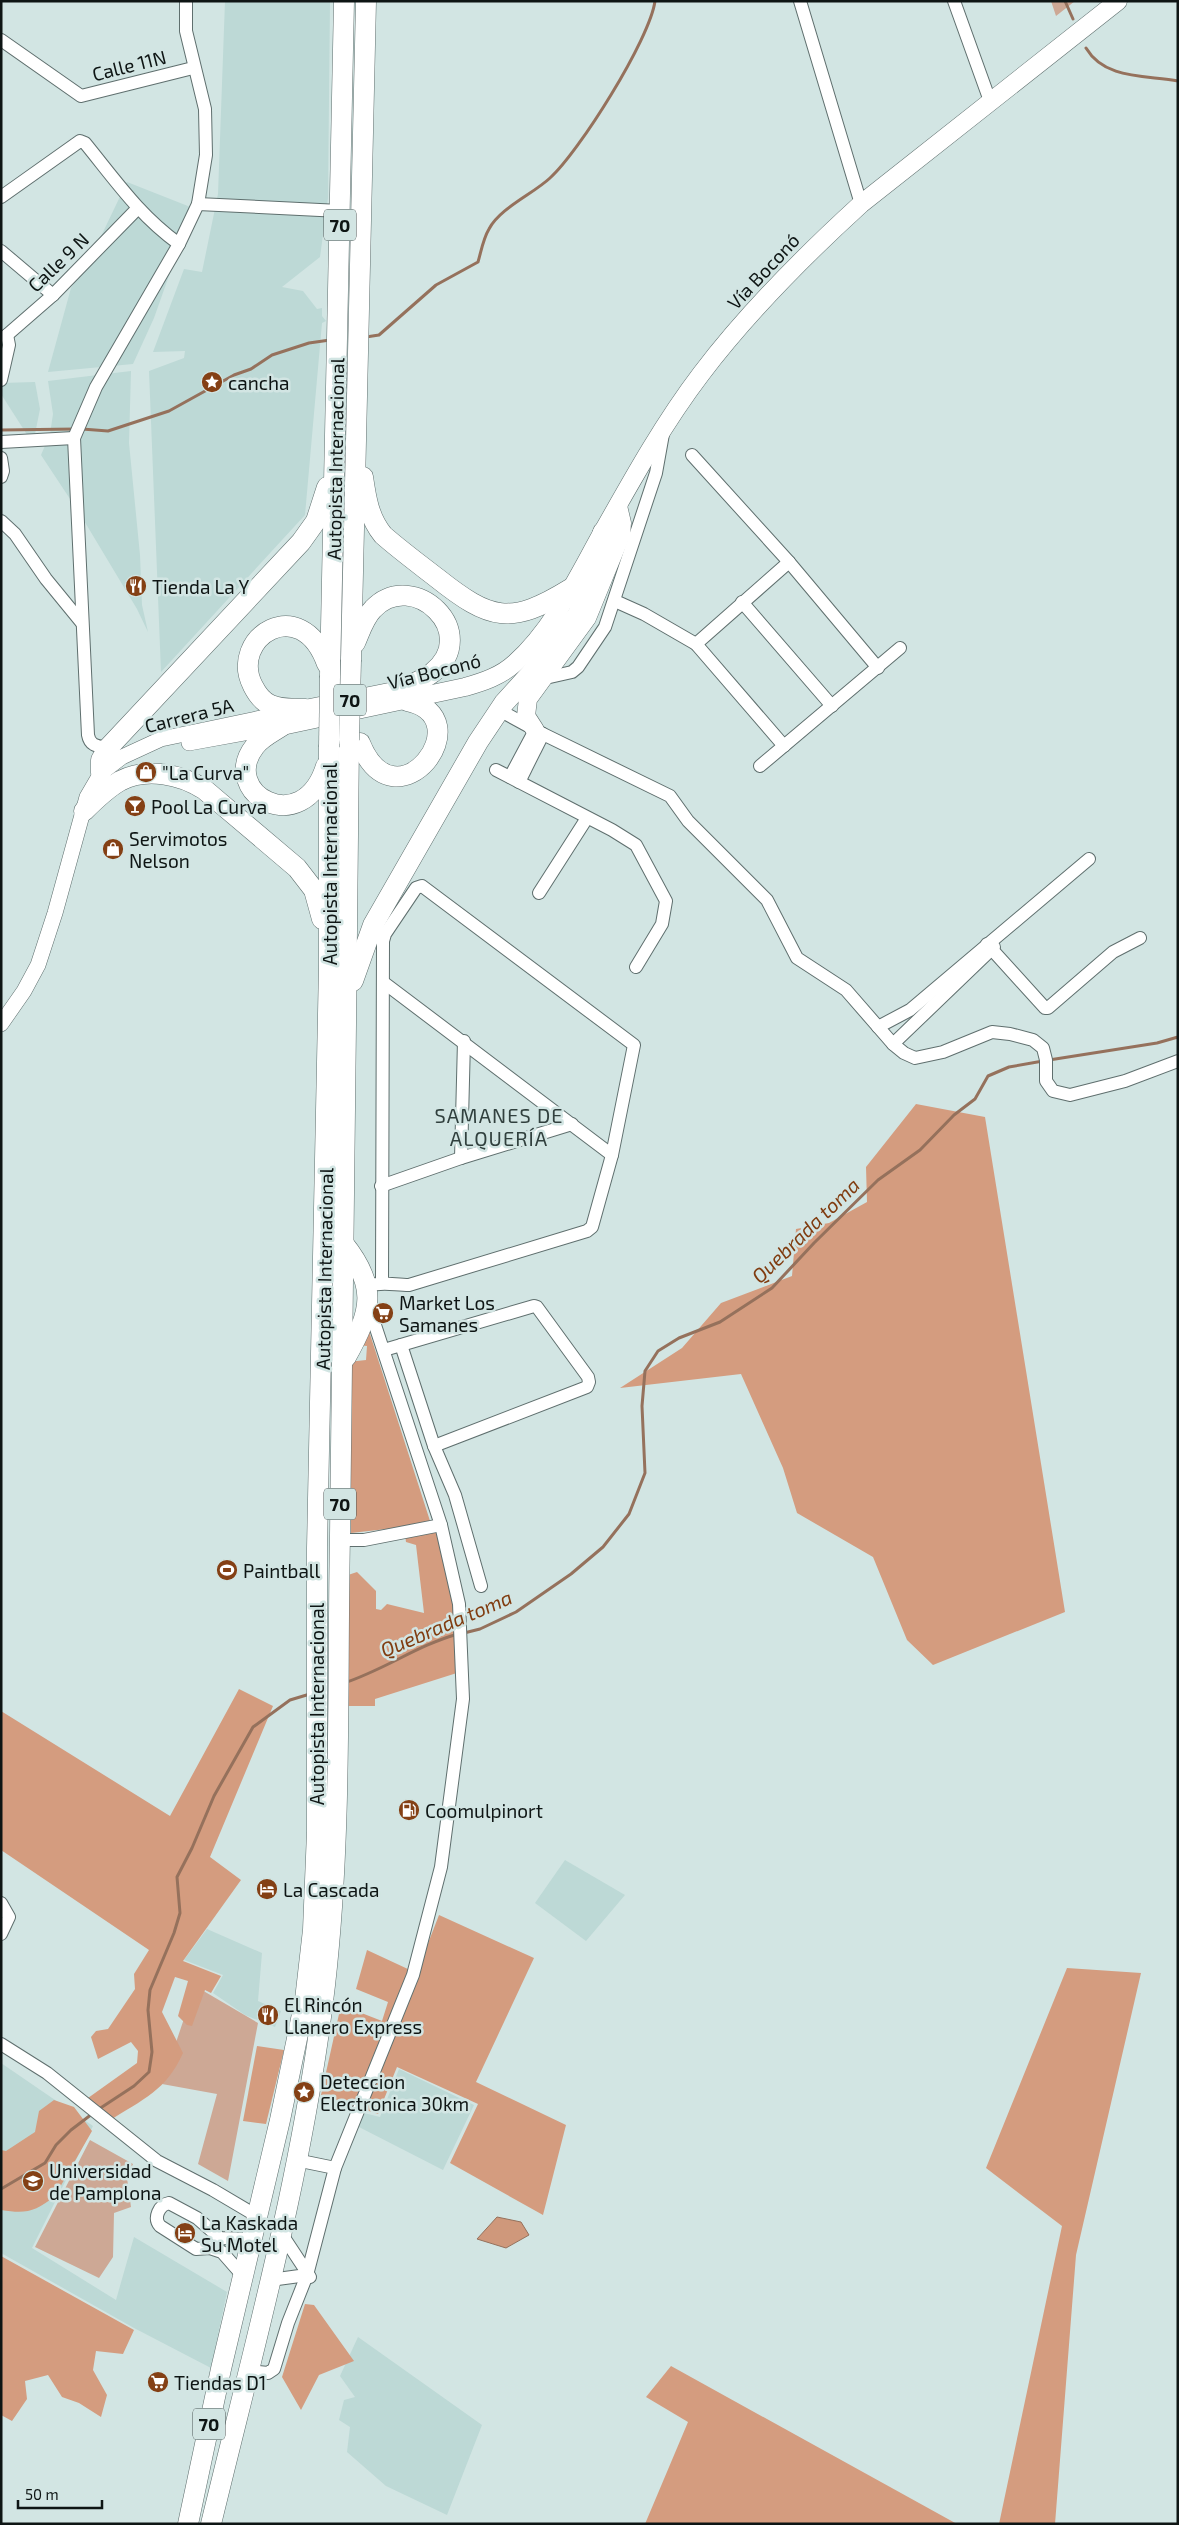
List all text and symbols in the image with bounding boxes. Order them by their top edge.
street label: Calle 11N [90,45,168,85]
road number: 70 [324,210,356,240]
street label: Calle 9 N [23,228,93,296]
street label: Vía Boconó [722,228,804,314]
street label: Autopista Internacional [322,357,348,560]
place icon: cancha [200,370,224,394]
place label: cancha [228,371,290,394]
restaurant icon: Tienda La Y [124,574,148,598]
place label: Tienda La Y [152,575,249,598]
street label: Vía Boconó [385,648,483,694]
road number: 70 [334,684,366,716]
street label: Carrera 5A [142,693,236,737]
shop icon: "La Curva" [134,760,158,784]
place label: "La Curva" [162,761,249,784]
street label: Autopista Internacional [318,762,341,965]
bar icon: Pool La Curva [123,794,147,818]
place label: Pool La Curva [151,795,267,818]
place label: Servimotos Nelson [129,827,227,872]
shop icon: Servimotos Nelson [101,837,125,861]
district label: SAMANES DE ALQUERÍA [434,1103,564,1150]
street label: Autopista Internacional [311,1167,337,1370]
water label: Quebrada toma [746,1172,864,1288]
place label: Market Los Samanes [399,1291,495,1336]
supermarket icon: Market Los Samanes [371,1301,395,1325]
road number: 70 [324,1488,356,1520]
sports icon: Paintball [215,1558,239,1582]
place label: Paintball [243,1559,320,1582]
water label: Quebrada toma [377,1584,515,1662]
street label: Autopista Internacional [305,1602,328,1805]
fuel station icon: Coomulpinort [397,1798,421,1822]
place label: Coomulpinort [425,1799,543,1822]
hotel icon: La Cascada [255,1877,279,1901]
place label: La Cascada [283,1878,379,1901]
place label: El Rincón Llanero Express [284,1993,422,2038]
restaurant icon: El Rincón Llanero Express [256,2003,280,2027]
place label: Deteccion Electronica 30km [320,2070,469,2115]
place icon: Deteccion Electronica 30km [292,2080,316,2104]
place label: Universidad de Pamplona [49,2159,161,2204]
school or university icon: Universidad de Pamplona [21,2169,45,2193]
place label: La Kaskada Su Motel [201,2211,298,2256]
hotel icon: La Kaskada Su Motel [173,2221,197,2245]
supermarket icon: Tiendas D1 [146,2370,170,2394]
place label: Tiendas D1 [174,2371,266,2394]
road number: 70 [193,2408,225,2440]
scale bar [18,2478,101,2510]
text: 50 m [25,2485,59,2503]

